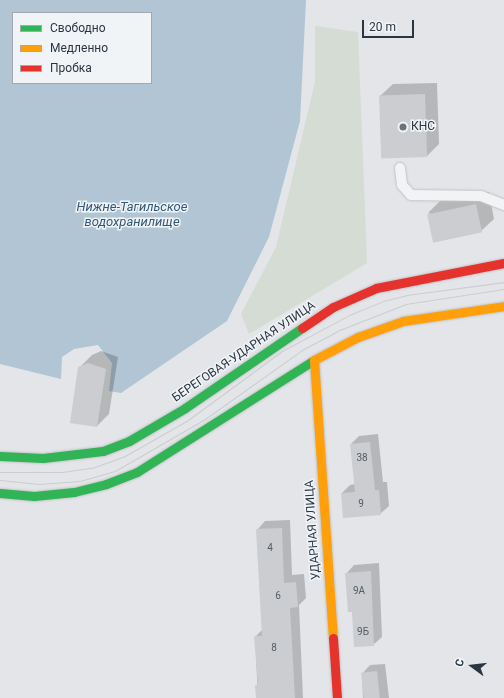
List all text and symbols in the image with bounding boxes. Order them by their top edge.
legend [12,12,152,84]
scale bar [364,12,416,38]
text: 20 m [369,20,396,34]
text: Свободно [50,21,106,35]
text: Медленно [50,41,108,55]
text: Пробка [50,61,92,75]
place label: КНС [411,120,435,134]
marker: КНС [398,122,408,132]
water label: Нижне-Тагильское водохранилище [77,200,187,231]
street label: БЕРЕГОВАЯ-УДАРНАЯ УЛИЦА [170,299,318,405]
house number: 38 [356,452,368,464]
street label: УДАРНАЯ УЛИЦА [302,480,324,580]
house number: 9 [358,498,364,510]
house number: 4 [267,542,273,554]
house number: 9А [353,585,365,597]
house number: 6 [275,590,281,602]
house number: 9Б [357,626,369,638]
house number: 8 [271,642,277,654]
north arrow [452,646,492,686]
text: С [453,658,467,668]

